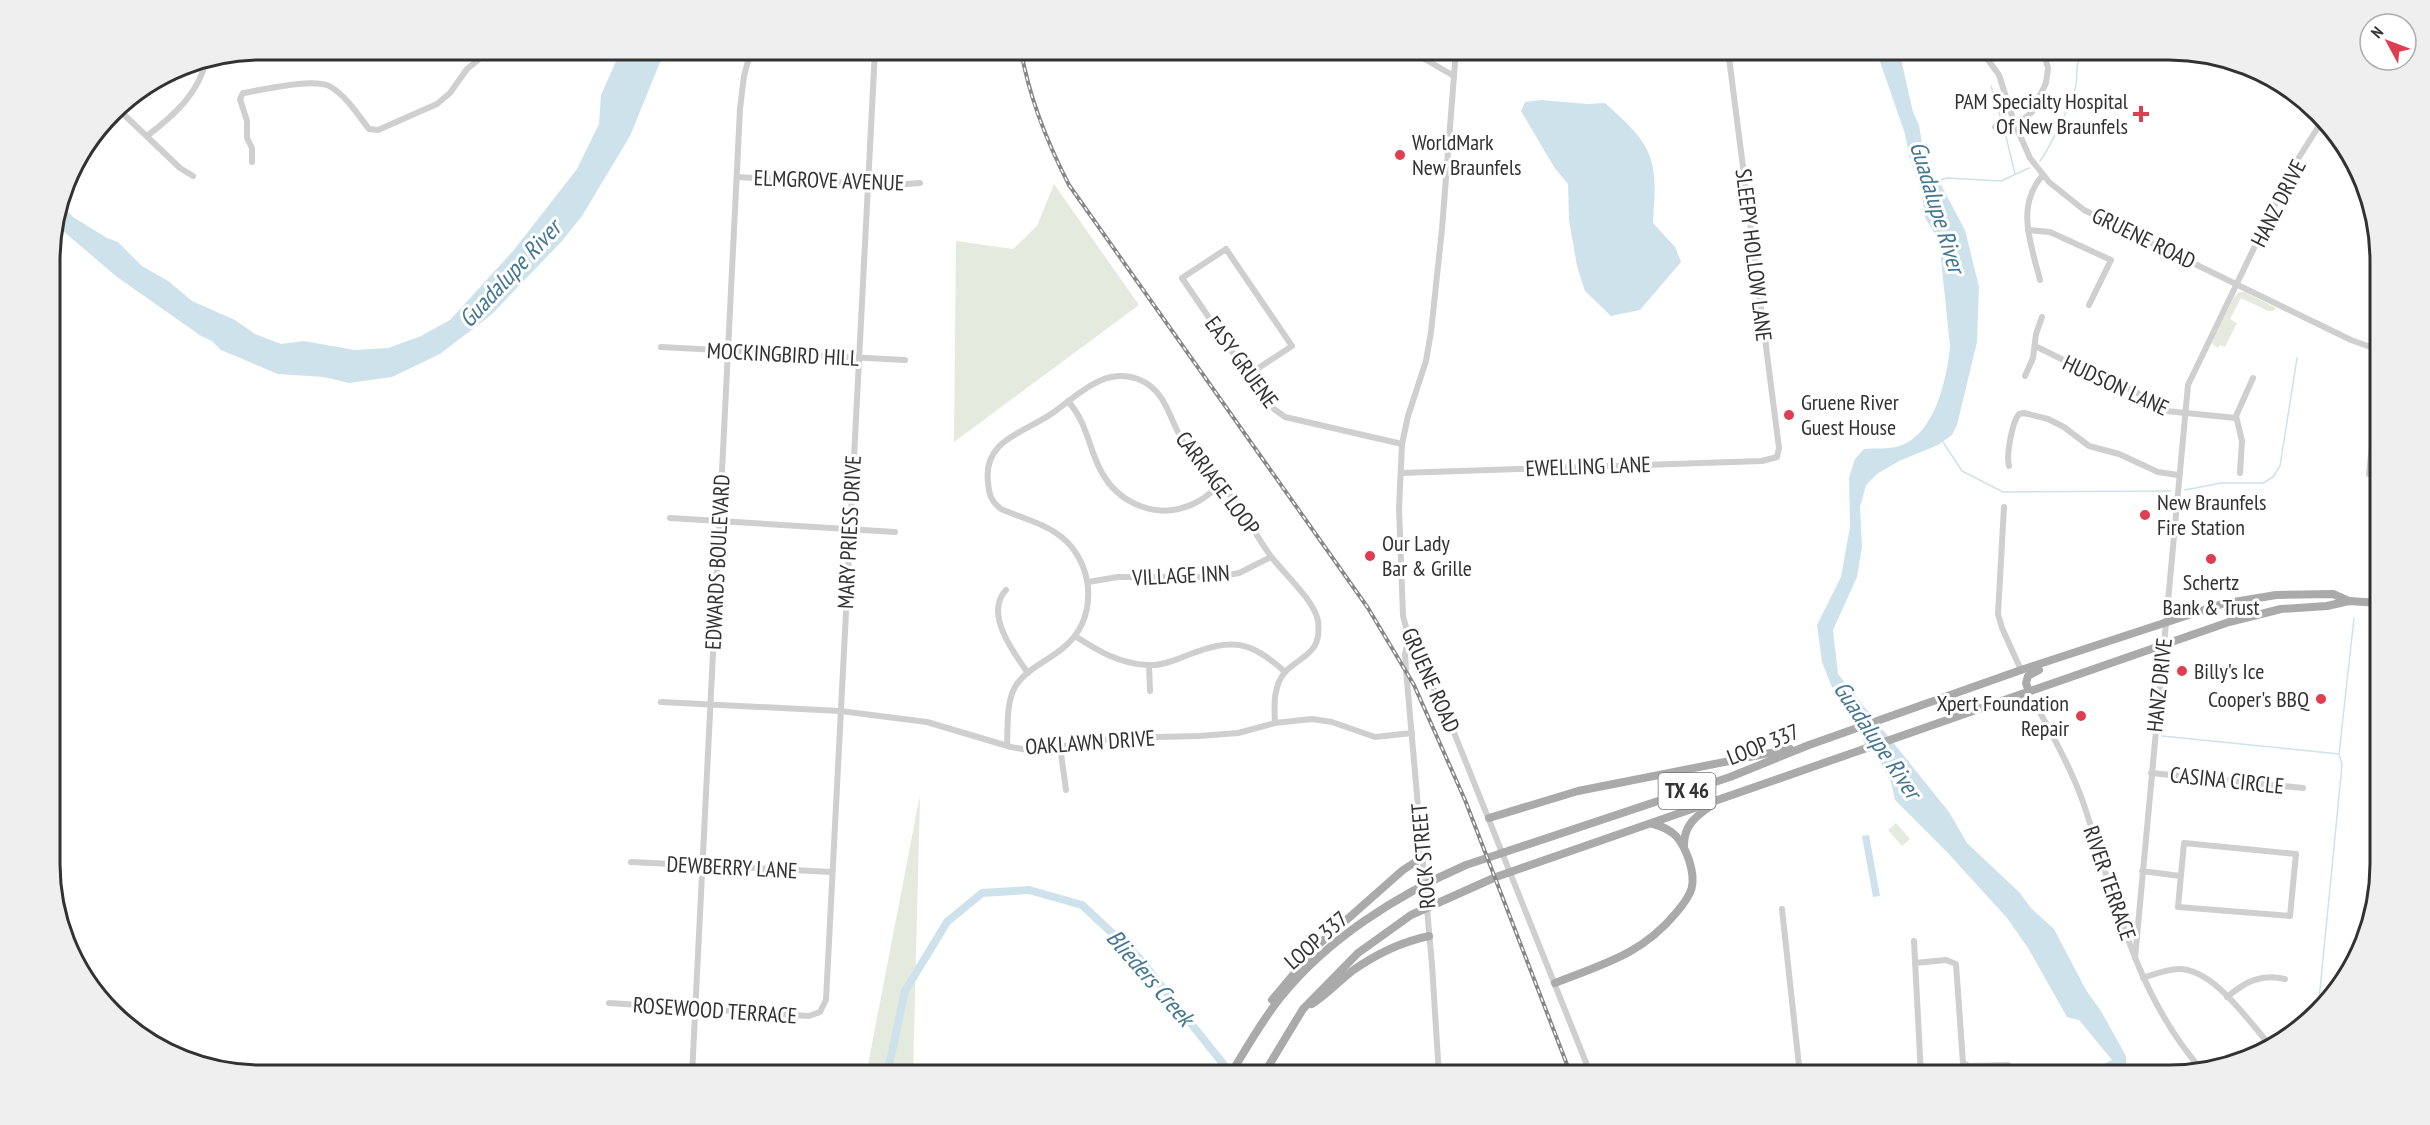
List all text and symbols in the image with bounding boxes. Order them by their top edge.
north arrow [2358,12,2418,72]
text: N [2366,22,2387,42]
place label: PAM Specialty Hospital Of New Braunfels [1954,87,2129,140]
marker: PAM Specialty Hospital Of New Braunfels [2132,105,2150,123]
place label: WorldMark New Braunfels [1412,128,1522,181]
water label: Guadalupe River [1903,137,1973,280]
marker: WorldMark New Braunfels [1393,148,1407,162]
street label: HANZ DRIVE [2244,155,2312,251]
street label: ELMGROVE AVENUE [753,163,905,197]
street label: SLEEPY HOLLOW LANE [1730,167,1778,343]
street label: GRUENE ROAD [2088,201,2200,275]
water label: Guadalupe River [452,211,570,334]
street label: EASY GRUENE [1199,310,1285,414]
street label: MOCKINGBIRD HILL [706,336,860,372]
street label: HUDSON LANE [2059,348,2173,422]
place label: Gruene River Guest House [1801,388,1899,441]
marker: Gruene River Guest House [1782,408,1796,422]
street label: CARRIAGE LOOP [1170,425,1266,541]
street label: EWELLING LANE [1525,450,1651,482]
street label: MARY PRIESS DRIVE [831,455,867,609]
street label: EDWARDS BOULEVARD [698,474,736,650]
place label: New Braunfels Fire Station [2157,488,2267,541]
marker: New Braunfels Fire Station [2138,508,2152,522]
place label: Our Lady Bar & Grille [1382,529,1472,582]
marker: Our Lady Bar & Grille [1363,549,1377,563]
marker: Schertz Bank & Trust [2204,552,2218,566]
street label: VILLAGE INN [1131,558,1230,592]
place label: Schertz Bank & Trust [2162,568,2260,621]
street label: GRUENE ROAD [1395,623,1467,737]
street label: HANZ DRIVE [2140,637,2178,733]
place label: Billy's Ice [2194,657,2264,685]
marker: Billy's Ice [2175,664,2189,678]
water label: Guadalupe River [1827,675,1930,808]
place label: Cooper's BBQ [2208,685,2310,713]
place label: Xpert Foundation Repair [1936,689,2069,742]
marker: Cooper's BBQ [2314,692,2328,706]
marker: Xpert Foundation Repair [2074,709,2088,723]
street label: LOOP 337 [1723,717,1803,771]
street label: OAKLAWN DRIVE [1024,723,1156,761]
street label: CASINA CIRCLE [2169,760,2285,800]
road number: TX 46 [1658,773,1716,809]
street label: ROCK STREET [1404,802,1442,910]
street label: RIVER TERRACE [2077,822,2143,944]
street label: DEWBERRY LANE [666,850,798,884]
street label: LOOP 337 [1278,905,1354,975]
water label: Blieders Creek [1100,923,1203,1035]
street label: ROSEWOOD TERRACE [632,990,798,1030]

